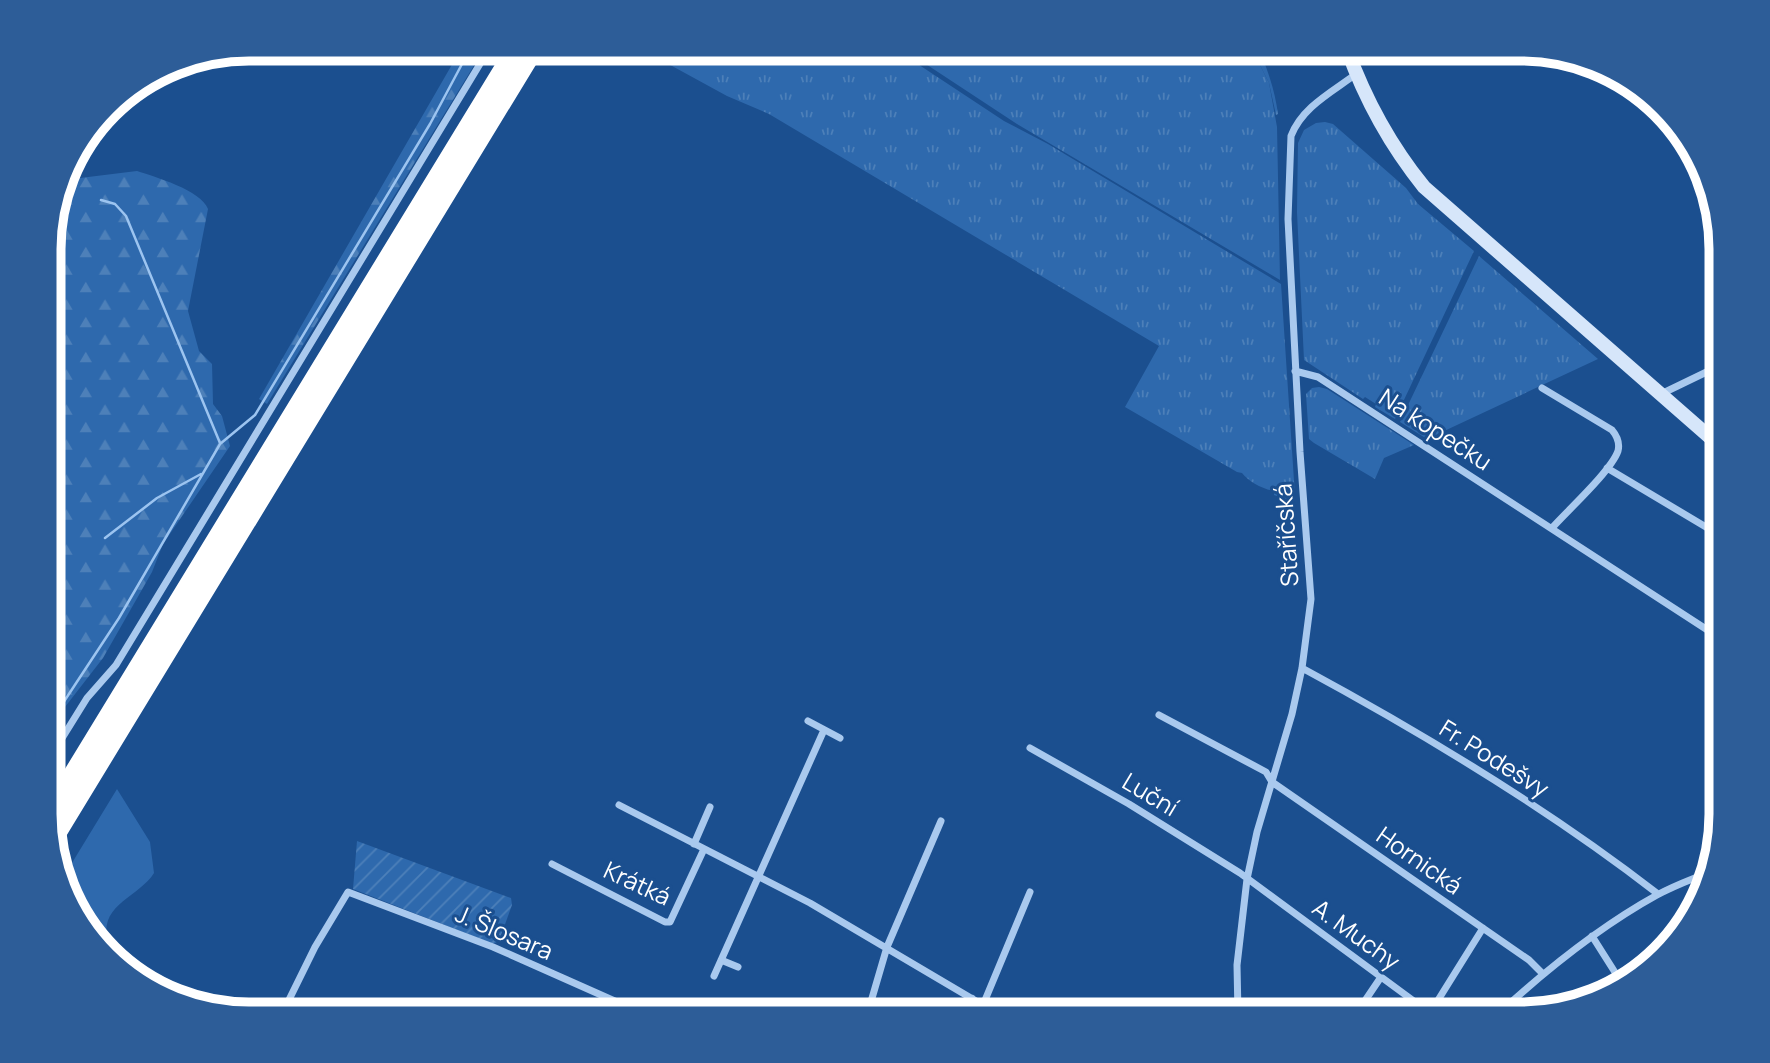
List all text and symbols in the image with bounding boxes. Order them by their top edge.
street label: Na kopečku [1373,380,1499,477]
street label: Staříčská [1265,483,1306,588]
street label: Fr. Podešvy [1434,711,1556,805]
street label: Luční [1117,764,1185,823]
street label: Hornická [1370,818,1469,901]
street label: Krátká [599,853,677,913]
street label: A. Muchy [1306,891,1408,977]
street label: J. Šlosara [451,896,558,967]

